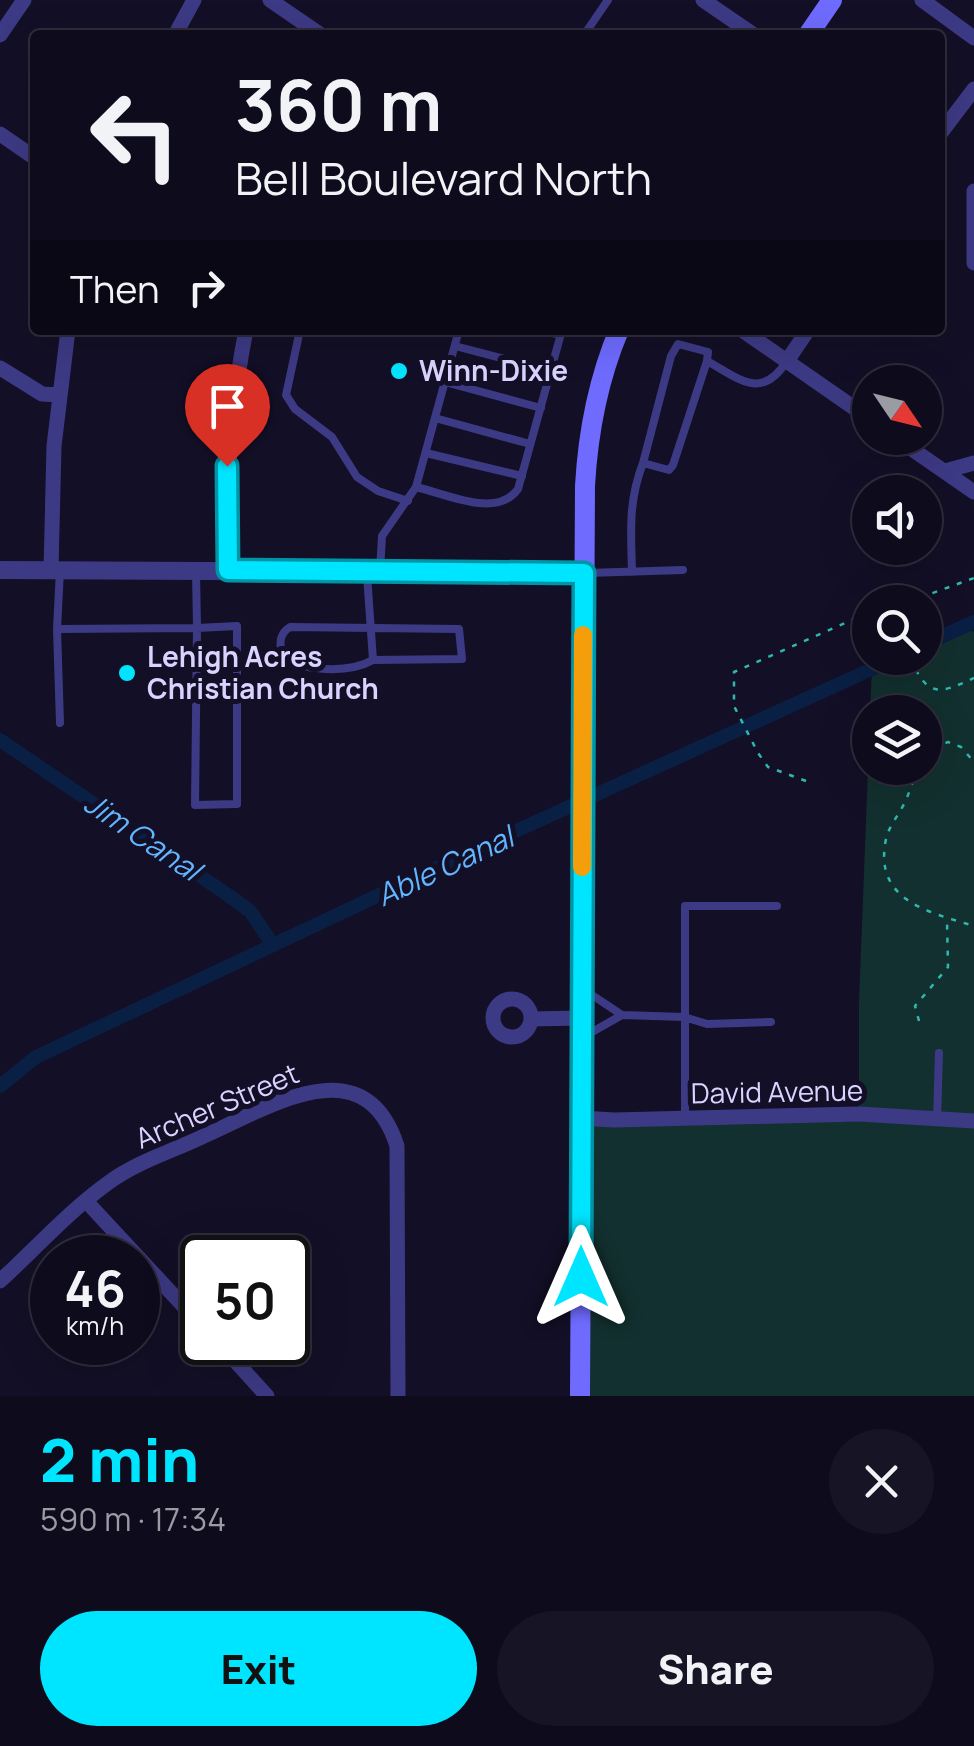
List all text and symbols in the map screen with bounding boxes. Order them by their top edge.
text: 360 m [235,56,442,152]
icon: left [70,70,200,200]
text: Bell Boulevard North [235,147,652,209]
icon: right [179,260,234,315]
text: Then [70,262,159,314]
place label: Winn-Dixie [419,351,568,389]
marker: Winn-Dixie [388,360,410,382]
pin [185,364,270,467]
north arrow [852,365,942,455]
map controls [852,365,942,785]
icon: arrive [200,379,255,434]
button: sound [852,475,942,565]
button: search [852,585,942,675]
place label: Lehigh Acres Christian Church [147,637,379,707]
marker: Lehigh Acres Christian Church [116,662,138,684]
button: layers [852,695,942,785]
water label: Jim Canal [77,782,212,892]
water label: Able Canal [369,814,523,915]
street label: Archer Street [129,1054,304,1157]
street label: David Avenue [690,1070,864,1112]
position arrow [529,1225,633,1329]
speed limit sign: 50 [180,1235,310,1365]
text: 46 [64,1254,126,1322]
text: km/h [66,1308,124,1343]
text: 2 min [40,1418,199,1500]
button: close [829,1429,934,1534]
text: 590 m · 17:34 [40,1497,226,1541]
button: Exit [40,1611,477,1726]
button: Share [497,1611,934,1726]

